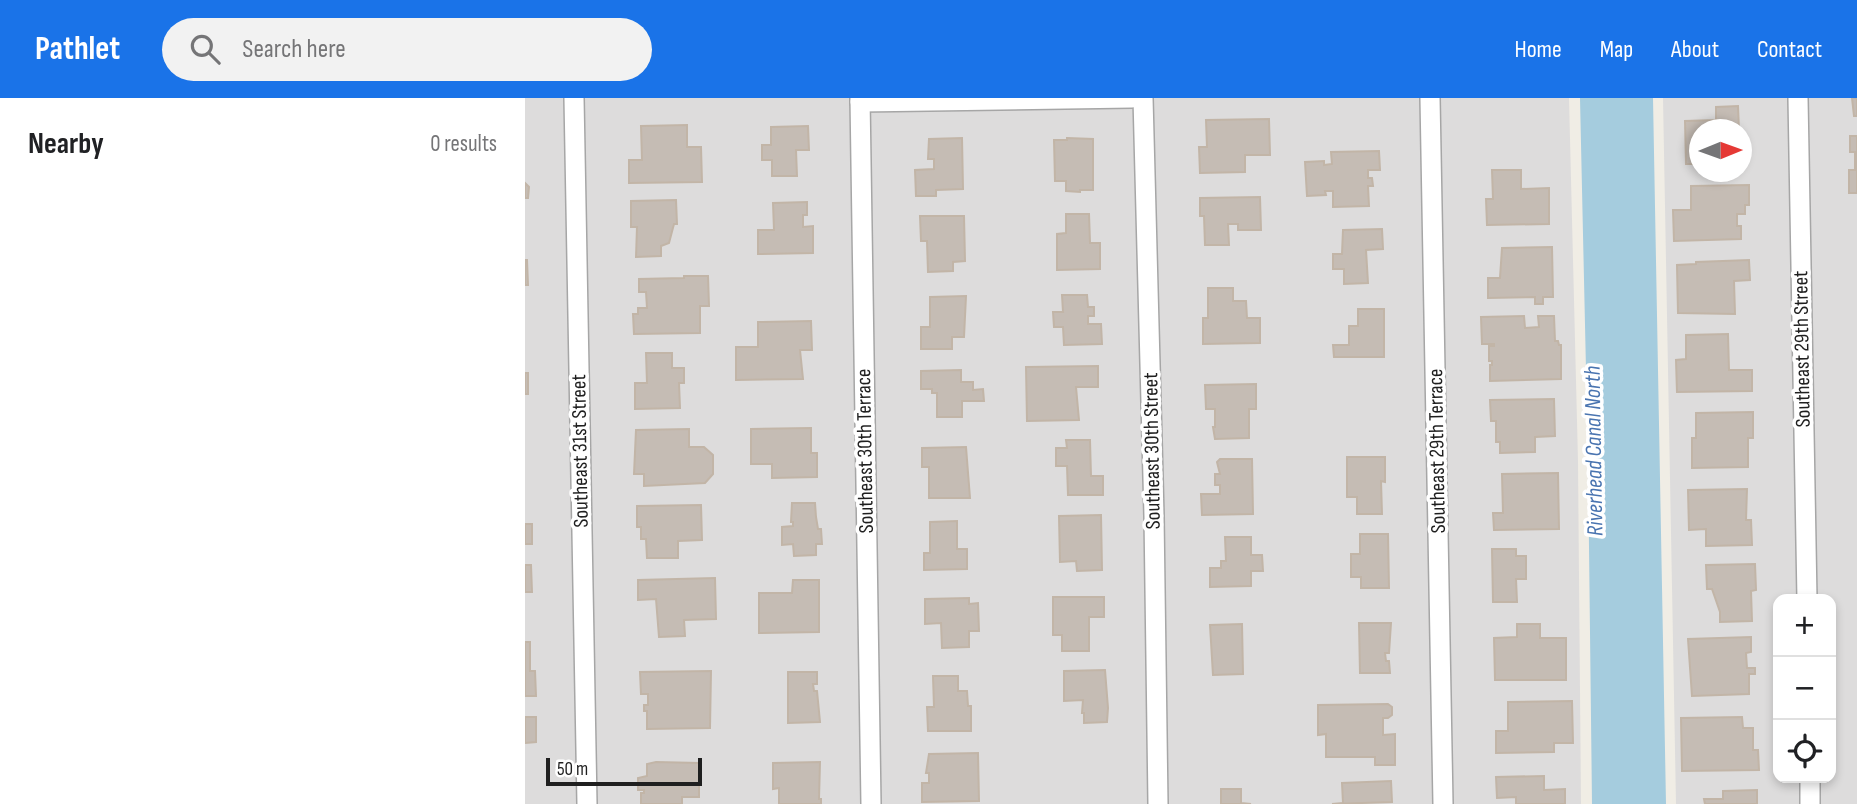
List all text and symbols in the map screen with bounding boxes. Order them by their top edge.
search box [162,18,652,81]
text: Pathlet [35,29,120,69]
icon: search [186,30,224,68]
text: Search here [242,34,346,65]
text: Home [1514,35,1562,64]
text: Map [1600,35,1633,64]
text: About [1671,35,1719,64]
text: Contact [1757,35,1822,64]
north arrow [1689,119,1752,182]
text: Nearby [28,126,104,162]
text: 0 results [430,130,497,158]
street label: Southeast 29th Street [1788,270,1816,428]
water label: Riverhead Canal North [1579,365,1609,536]
street label: Southeast 30th Terrace [851,368,879,534]
street label: Southeast 29th Terrace [1423,368,1451,534]
street label: Southeast 30th Street [1138,372,1166,530]
street label: Southeast 31st Street [566,374,594,528]
map controls [1773,594,1836,783]
button: + [1773,594,1836,657]
button: − [1773,657,1836,720]
button: locate [1773,720,1836,783]
scale bar [546,755,702,787]
text: 50 m [557,758,588,781]

